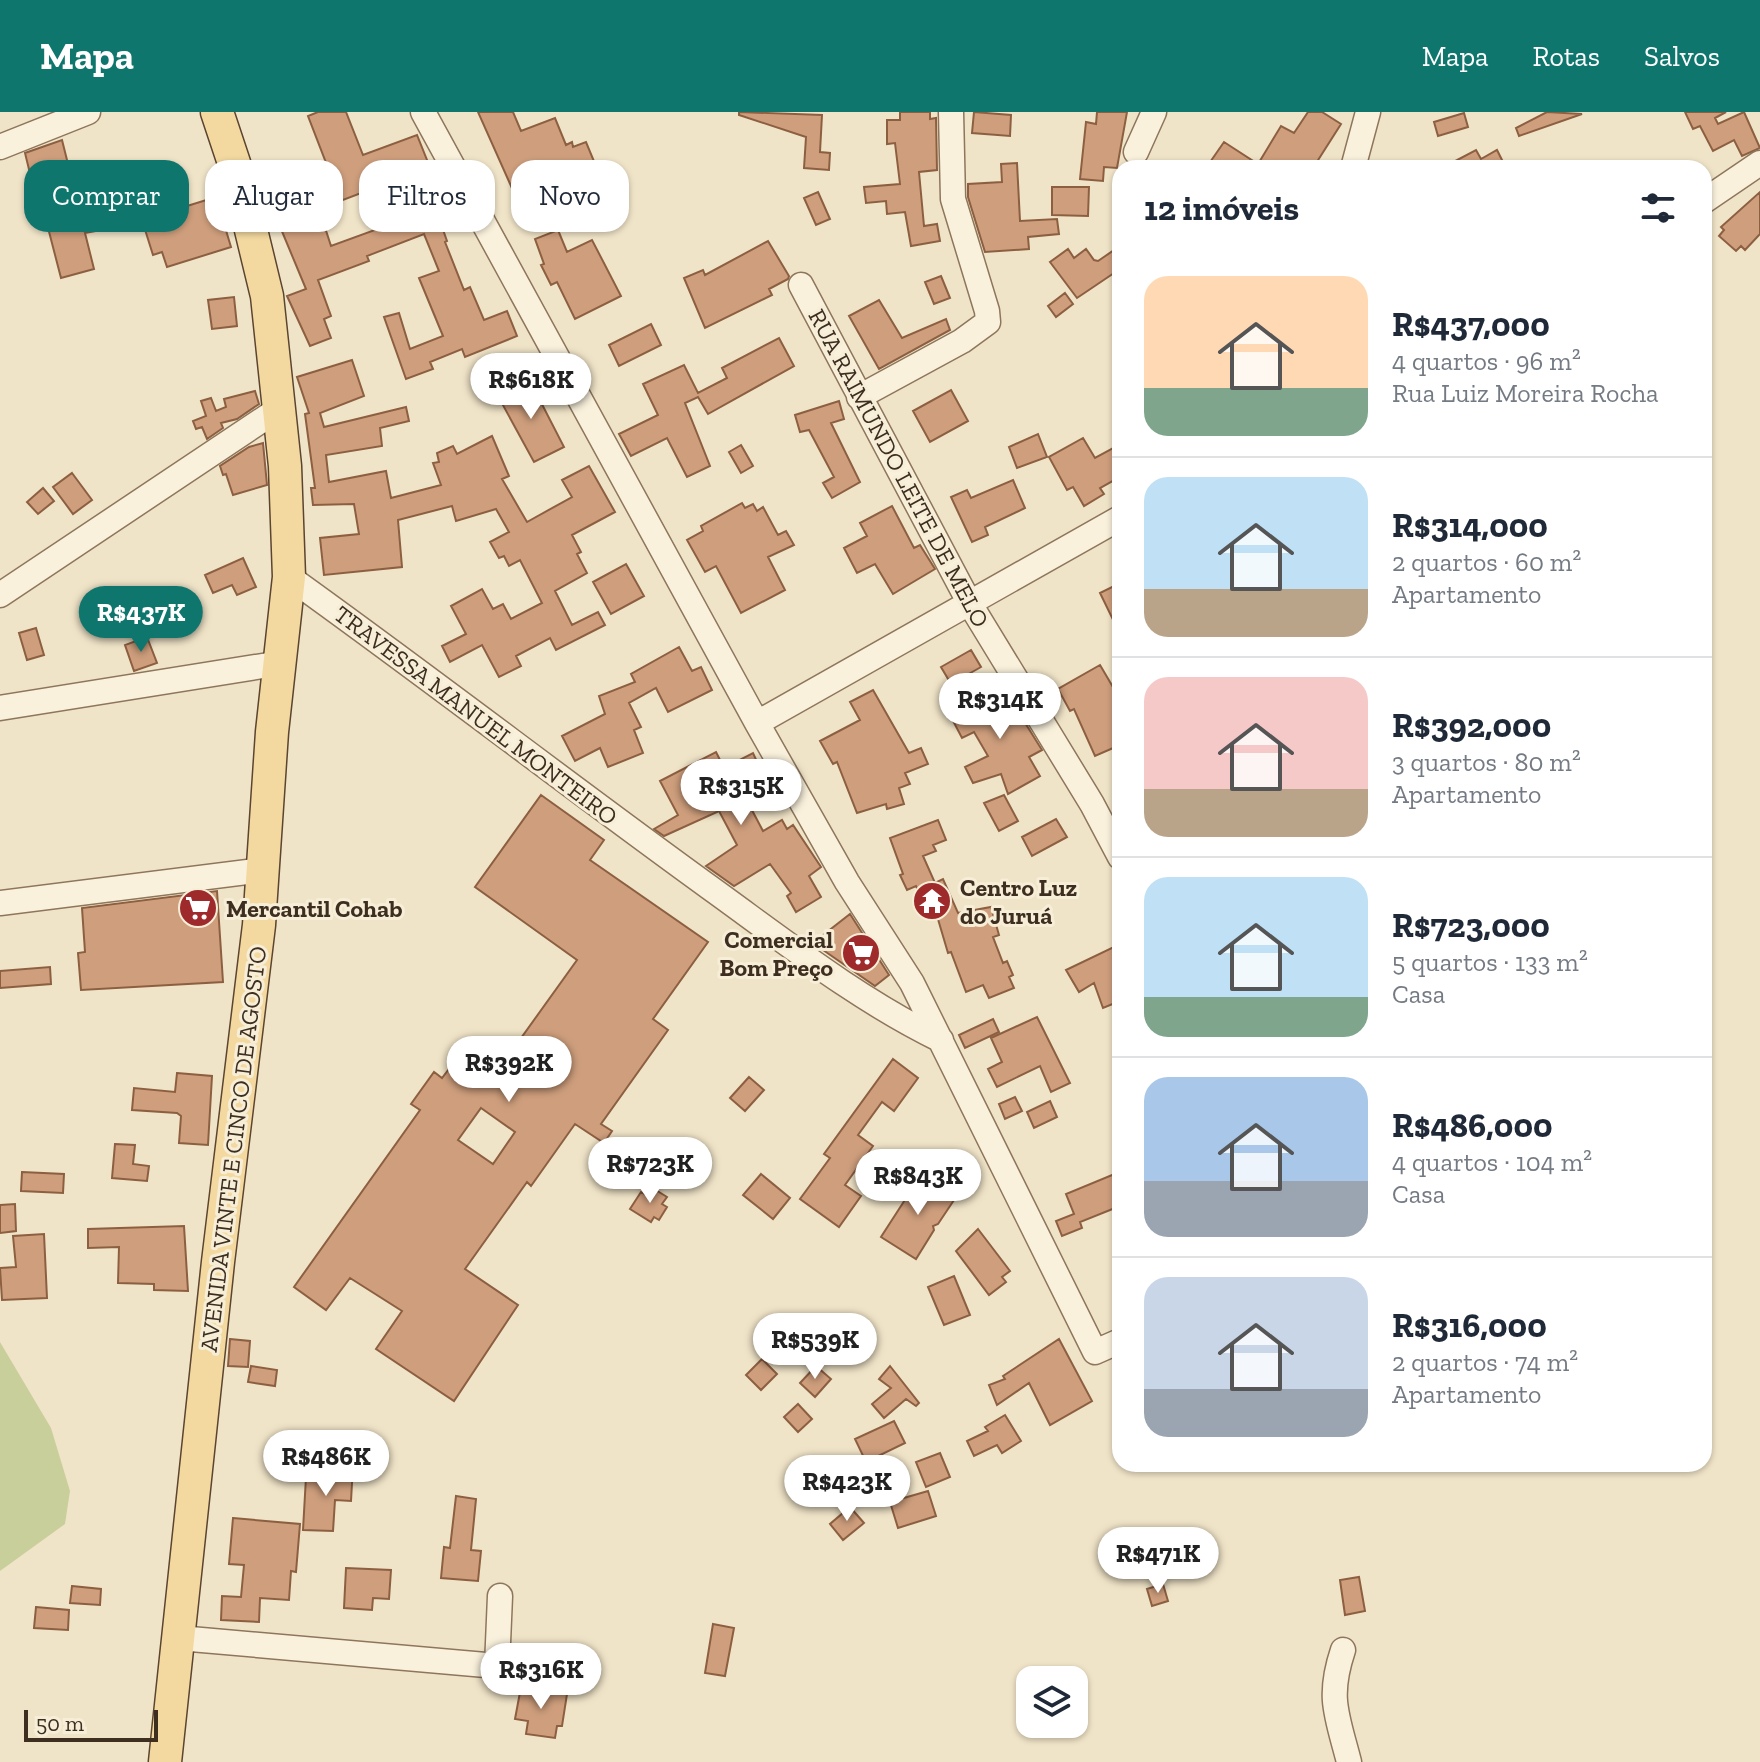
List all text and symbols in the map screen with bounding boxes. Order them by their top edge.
text: Mapa [40,33,134,79]
text: Mapa [1422,40,1489,73]
text: Rotas [1533,40,1600,73]
text: Salvos [1644,40,1720,73]
chip: Comprar [24,160,189,232]
chip: Alugar [205,160,343,232]
chip: Filtros [359,160,495,232]
chip: Novo [511,160,629,232]
icon: filters [1636,186,1680,230]
text: 12 imóveis [1144,188,1299,229]
street label: RUA RAIMUNDO LEITE DE MELO [803,304,995,632]
text: R$437,000 [1392,304,1550,345]
icon: home [1208,308,1304,404]
text: 4 quartos · 96 m² [1392,345,1581,377]
pin: R$618K [466,353,596,421]
text: R$618K [488,363,574,395]
text: Rua Luiz Moreira Rocha [1392,377,1659,409]
text: R$314,000 [1392,505,1548,546]
icon: home [1208,509,1304,605]
text: 2 quartos · 60 m² [1392,546,1581,578]
text: Apartamento [1392,578,1541,610]
pin: R$437K [76,586,206,654]
text: R$437K [97,596,185,628]
street label: TRAVESSA MANUEL MONTEIRO [329,599,623,831]
pin: R$314K [935,673,1065,741]
text: R$314K [957,683,1043,715]
text: R$392,000 [1392,705,1551,746]
icon: home [1208,709,1304,805]
text: 3 quartos · 80 m² [1392,746,1581,778]
pin: R$315K [676,759,806,827]
text: R$315K [699,769,783,801]
text: Apartamento [1392,778,1541,810]
place label: Centro Luz do Juruá [960,873,1077,930]
temple icon: Centro Luz do Juruá [911,880,953,922]
supermarket icon: Mercantil Cohab [177,887,219,929]
place label: Mercantil Cohab [226,894,402,923]
text: R$723,000 [1392,905,1550,946]
icon: home [1208,909,1304,1005]
place label: Comercial Bom Preço [720,925,833,982]
supermarket icon: Comercial Bom Preço [840,932,882,974]
street label: AVENIDA VINTE E CINCO DE AGOSTO [194,945,272,1353]
text: 5 quartos · 133 m² [1392,946,1588,978]
text: Casa [1392,978,1445,1010]
pin: R$392K [444,1036,574,1104]
text: R$392K [465,1046,553,1078]
text: R$486,000 [1392,1105,1553,1146]
icon: home [1208,1109,1304,1205]
pin: R$723K [585,1137,715,1205]
text: 4 quartos · 104 m² [1392,1146,1592,1178]
text: R$723K [606,1147,694,1179]
pin: R$843K [853,1149,983,1217]
text: R$843K [873,1159,963,1191]
text: Casa [1392,1178,1445,1210]
text: R$316,000 [1392,1305,1547,1346]
icon: home [1208,1309,1304,1405]
pin: R$539K [750,1313,880,1381]
text: R$539K [771,1323,859,1355]
text: 2 quartos · 74 m² [1392,1346,1578,1378]
text: Apartamento [1392,1378,1541,1410]
pin: R$486K [261,1430,391,1498]
text: R$486K [281,1440,371,1472]
pin: R$423K [782,1455,912,1523]
text: R$423K [802,1465,892,1497]
pin: R$471K [1093,1527,1223,1595]
text: R$471K [1116,1537,1200,1569]
pin: R$316K [476,1643,606,1711]
text: R$316K [498,1653,584,1685]
map controls [1016,1666,1088,1738]
button: layers [1016,1666,1088,1738]
scale bar [24,1706,158,1742]
text: 50 m [36,1710,84,1737]

